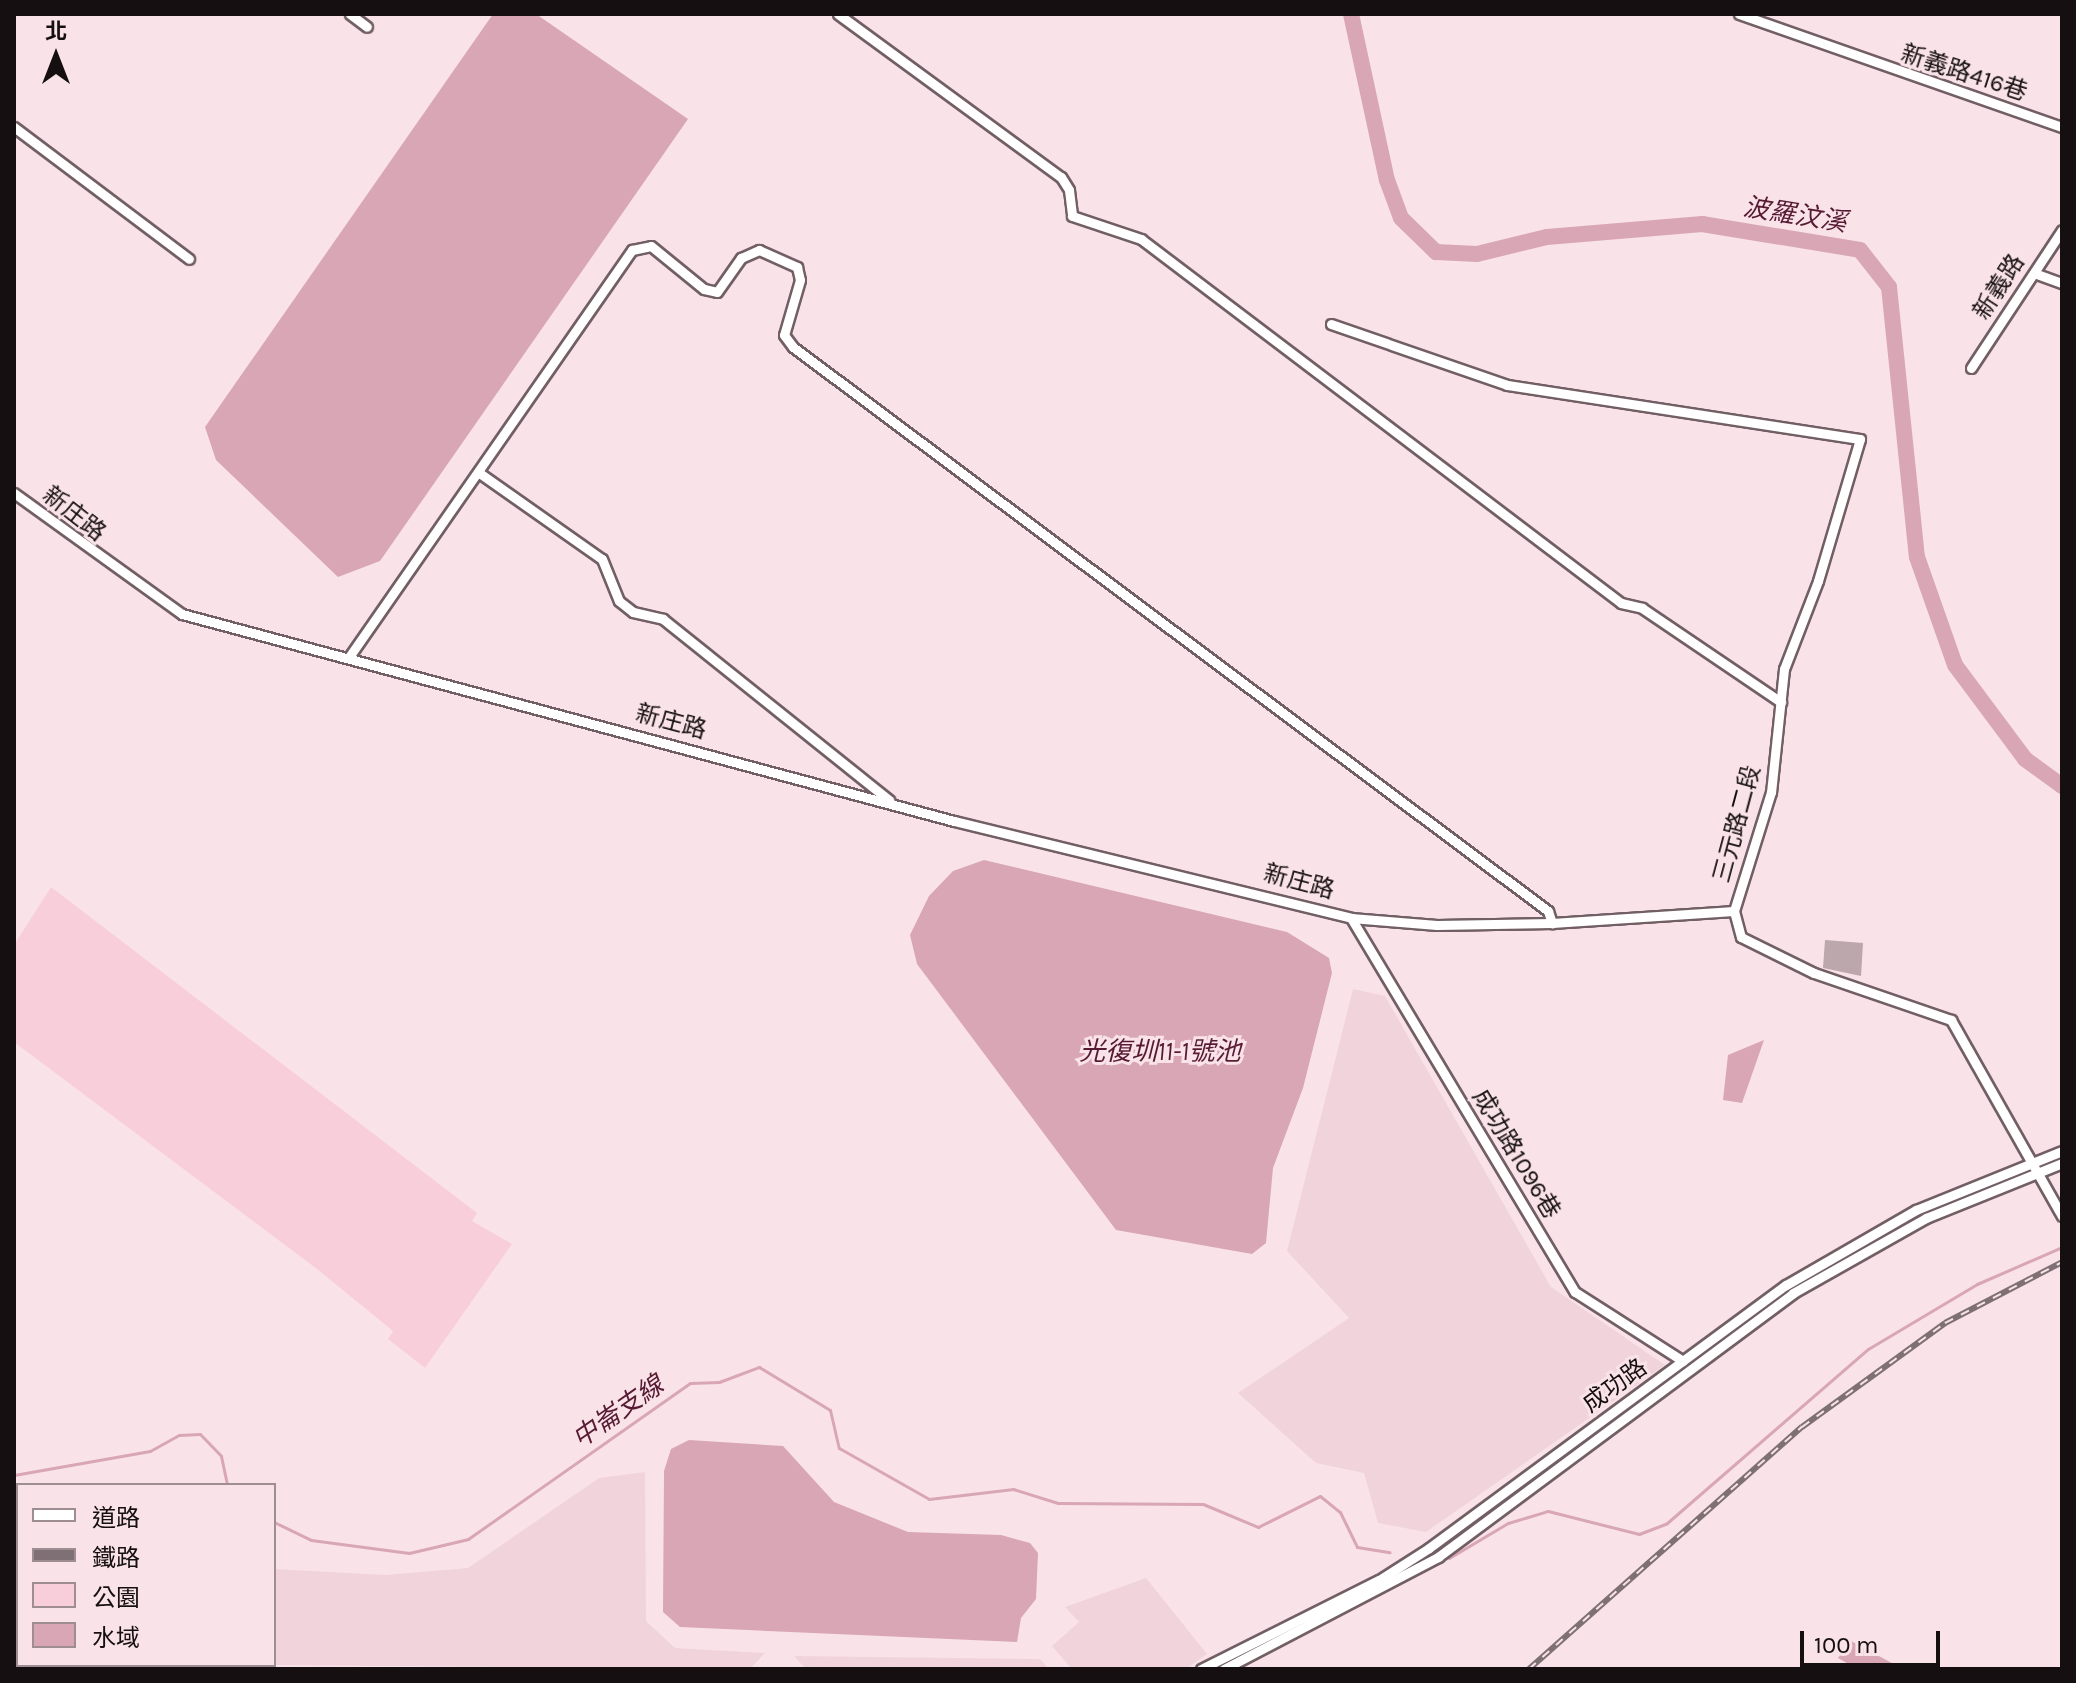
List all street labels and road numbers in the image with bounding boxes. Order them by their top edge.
street label: 新義路416巷 [1897,39,2031,107]
street label: 新義路 [1967,249,2031,325]
street label: 新庄路 [37,480,111,548]
street label: 新庄路 [632,699,710,745]
street label: 三元路二段 [1708,762,1766,886]
street label: 新庄路 [1260,859,1338,905]
street label: 成功路1096巷 [1466,1084,1566,1224]
street label: 成功路 [1577,1353,1653,1419]

